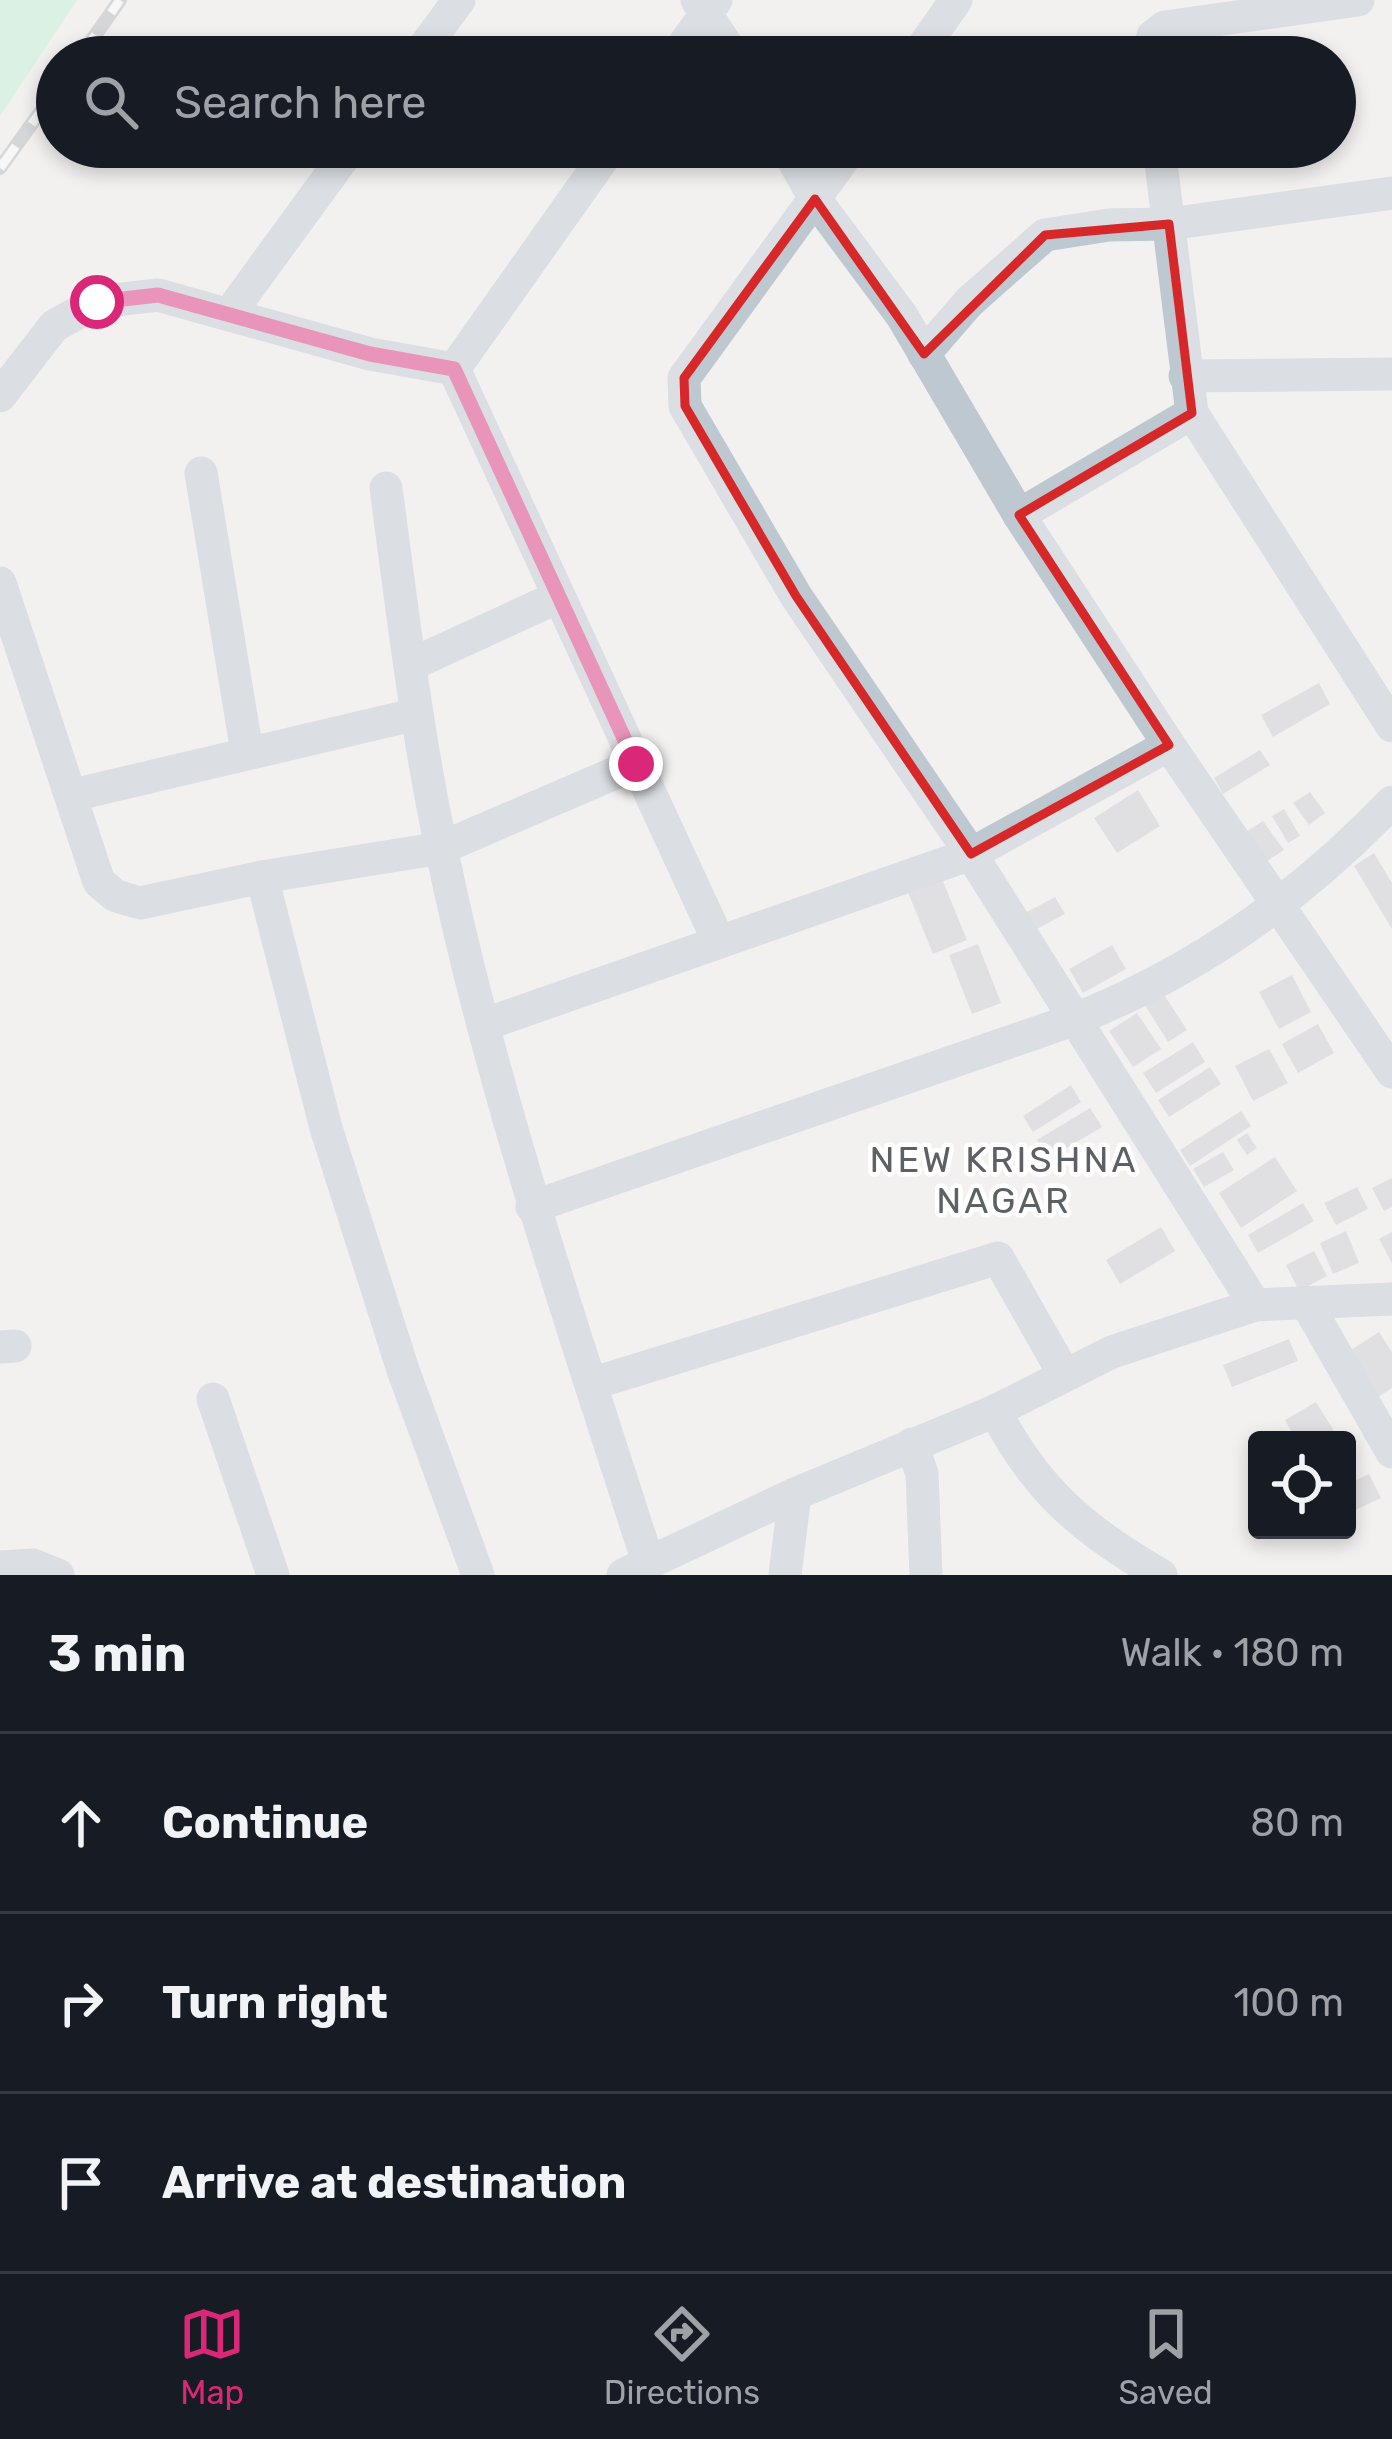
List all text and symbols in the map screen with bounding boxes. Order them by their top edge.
search box [36,36,1356,168]
icon: search [78,69,144,135]
text: Search here [174,76,426,129]
route start [70,275,124,329]
route end [609,737,663,791]
district label: NEW KRISHNA NAGAR [869,1138,1139,1222]
map controls [1248,1431,1356,1539]
button: locate [1248,1431,1356,1539]
text: 3 min [48,1623,187,1684]
text: Walk · 180 m [1120,1630,1344,1676]
icon: ahead [48,1790,114,1856]
text: Continue [162,1796,368,1849]
text: 80 m [1250,1800,1344,1846]
icon: right [48,1970,114,2036]
text: Turn right [162,1976,388,2029]
text: 100 m [1234,1980,1344,2026]
icon: arrive [48,2150,114,2216]
text: Arrive at destination [162,2156,627,2209]
tab: Map [179,2301,245,2412]
tab: Directions [604,2301,760,2412]
tab: Saved [1119,2301,1213,2412]

